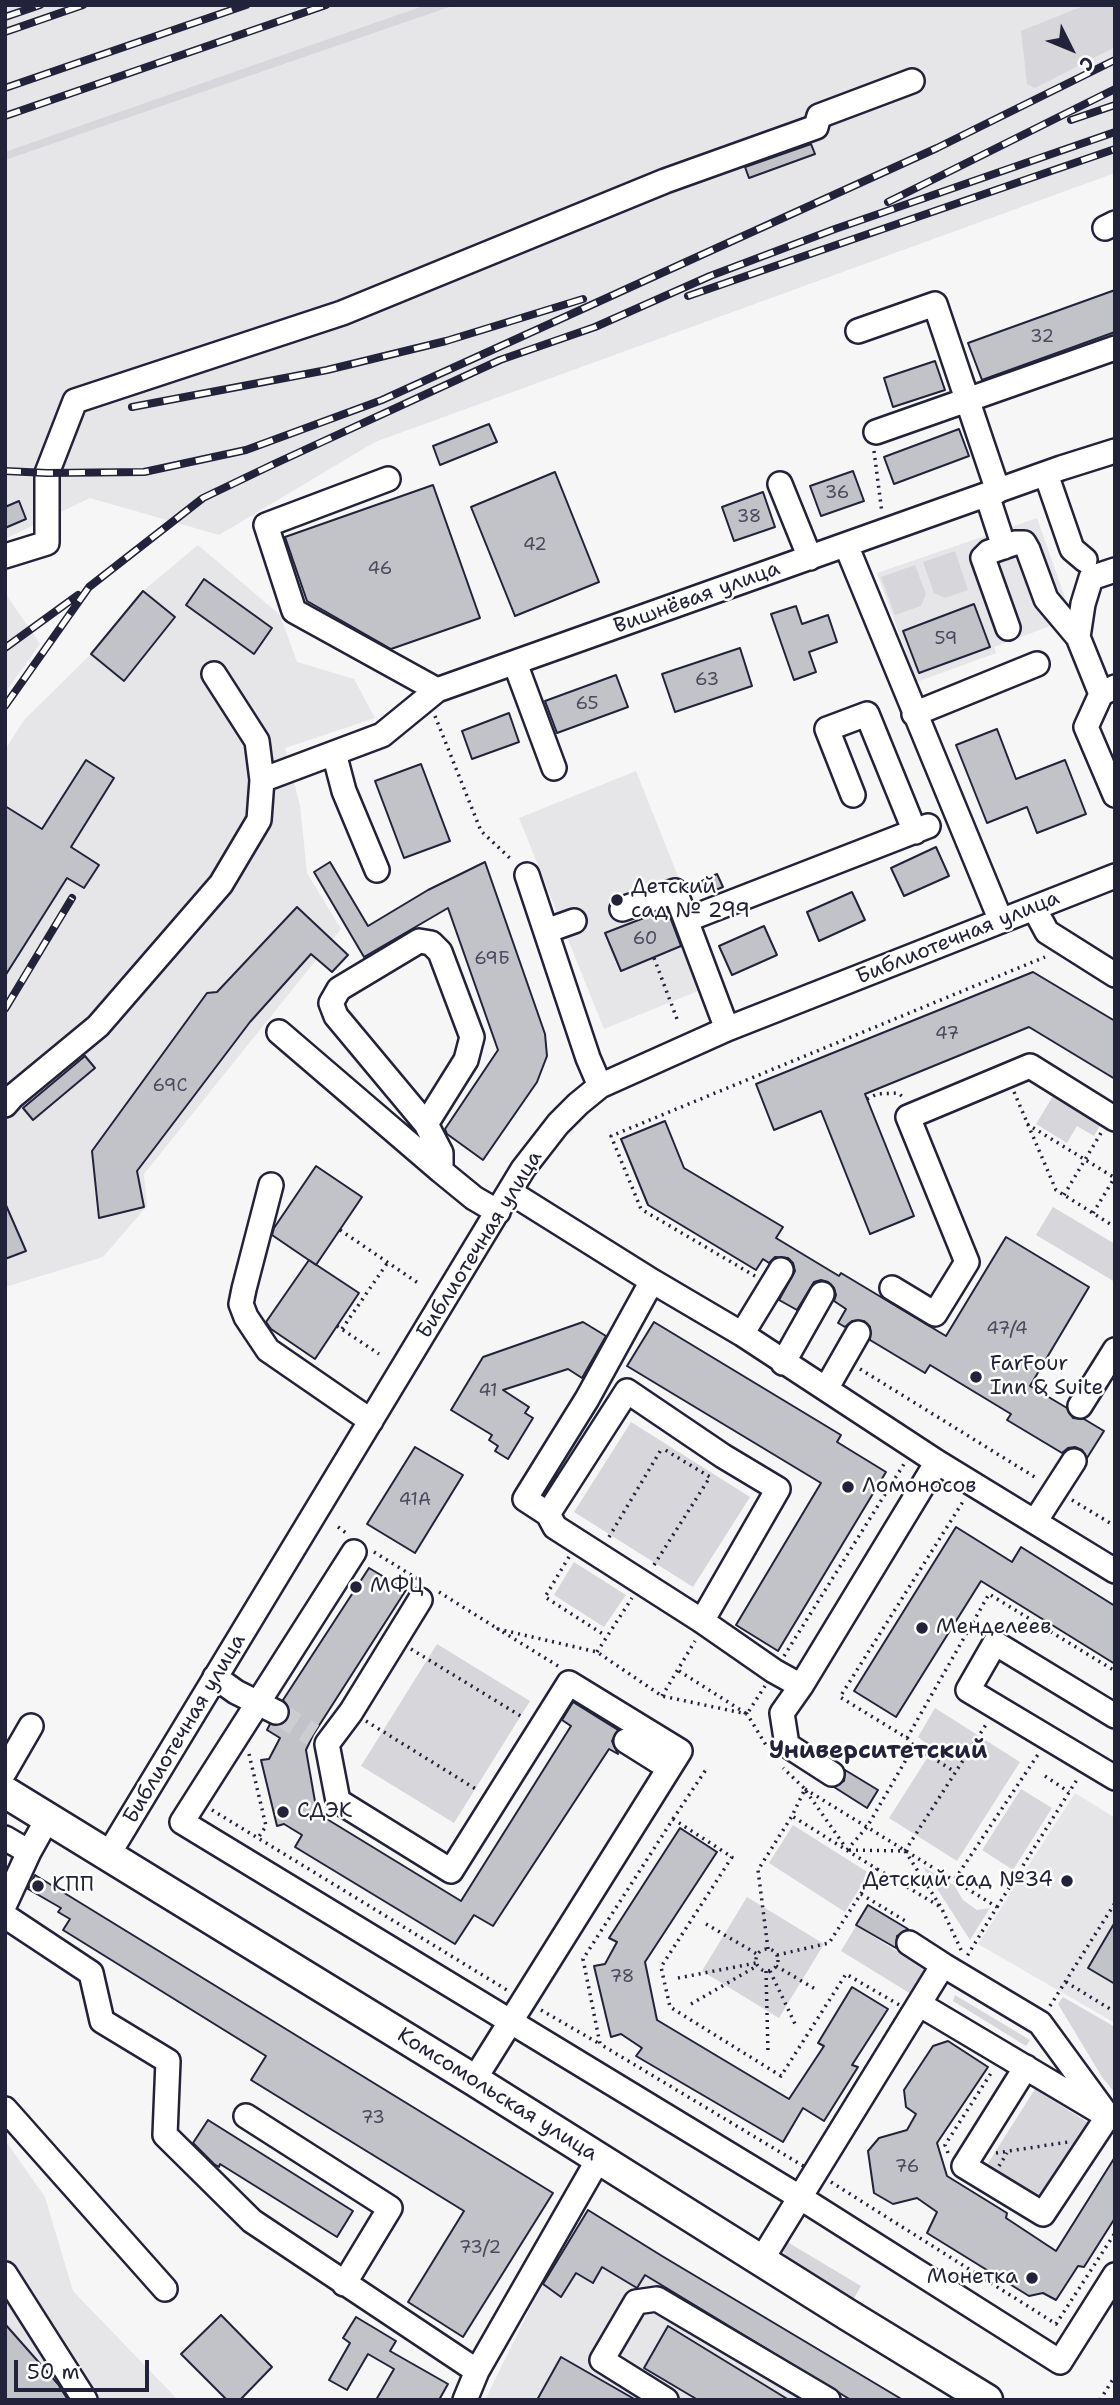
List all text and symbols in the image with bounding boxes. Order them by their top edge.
north arrow [1036,14,1106,84]
text: С [1074,51,1100,76]
house number: 32 [1030,326,1054,348]
house number: 36 [825,482,849,504]
house number: 38 [737,506,761,528]
house number: 42 [523,534,547,556]
street label: Вишнёвая улица [611,556,783,640]
house number: 46 [368,558,392,580]
house number: 59 [935,628,957,650]
house number: 63 [695,669,719,691]
house number: 65 [576,693,598,715]
place label: Детский сад № 299 [631,875,750,925]
street label: Библиотечная улица [853,886,1063,990]
marker: Детский сад № 299 [609,892,625,908]
house number: 60 [633,928,657,950]
house number: 69Б [474,948,510,970]
house number: 47 [935,1023,959,1045]
house number: 69С [153,1075,187,1097]
street label: Библиотечная улица [412,1146,548,1344]
house number: 47/4 [986,1318,1028,1340]
place label: FarFour Inn & Suite [990,1352,1104,1402]
marker: FarFour Inn & Suite [968,1369,984,1385]
house number: 41 [478,1380,498,1402]
place label: Ломоносов [862,1474,976,1500]
marker: Ломоносов [840,1479,856,1495]
house number: 41А [399,1489,431,1511]
place label: МФЦ [370,1574,424,1600]
marker: МФЦ [348,1579,364,1595]
place label: Менделеев [936,1615,1051,1641]
marker: Менделеев [914,1620,930,1636]
street label: Библиотечная улица [118,1630,252,1828]
district label: Университетский [769,1738,987,1766]
place label: СДЭК [297,1799,352,1825]
marker: СДЭК [275,1804,291,1820]
place label: Детский сад №34 [862,1868,1053,1894]
place label: КПП [52,1873,94,1899]
marker: Детский сад №34 [1059,1873,1075,1889]
marker: КПП [30,1878,46,1894]
house number: 78 [610,1966,634,1988]
street label: Комсомольская улица [392,2023,602,2167]
house number: 73 [361,2107,385,2129]
house number: 76 [895,2156,919,2178]
house number: 73/2 [459,2237,501,2259]
place label: Монетка [927,2265,1018,2291]
marker: Монетка [1024,2270,1040,2286]
scale bar [18,2346,152,2390]
text: 50 m [27,2358,80,2386]

